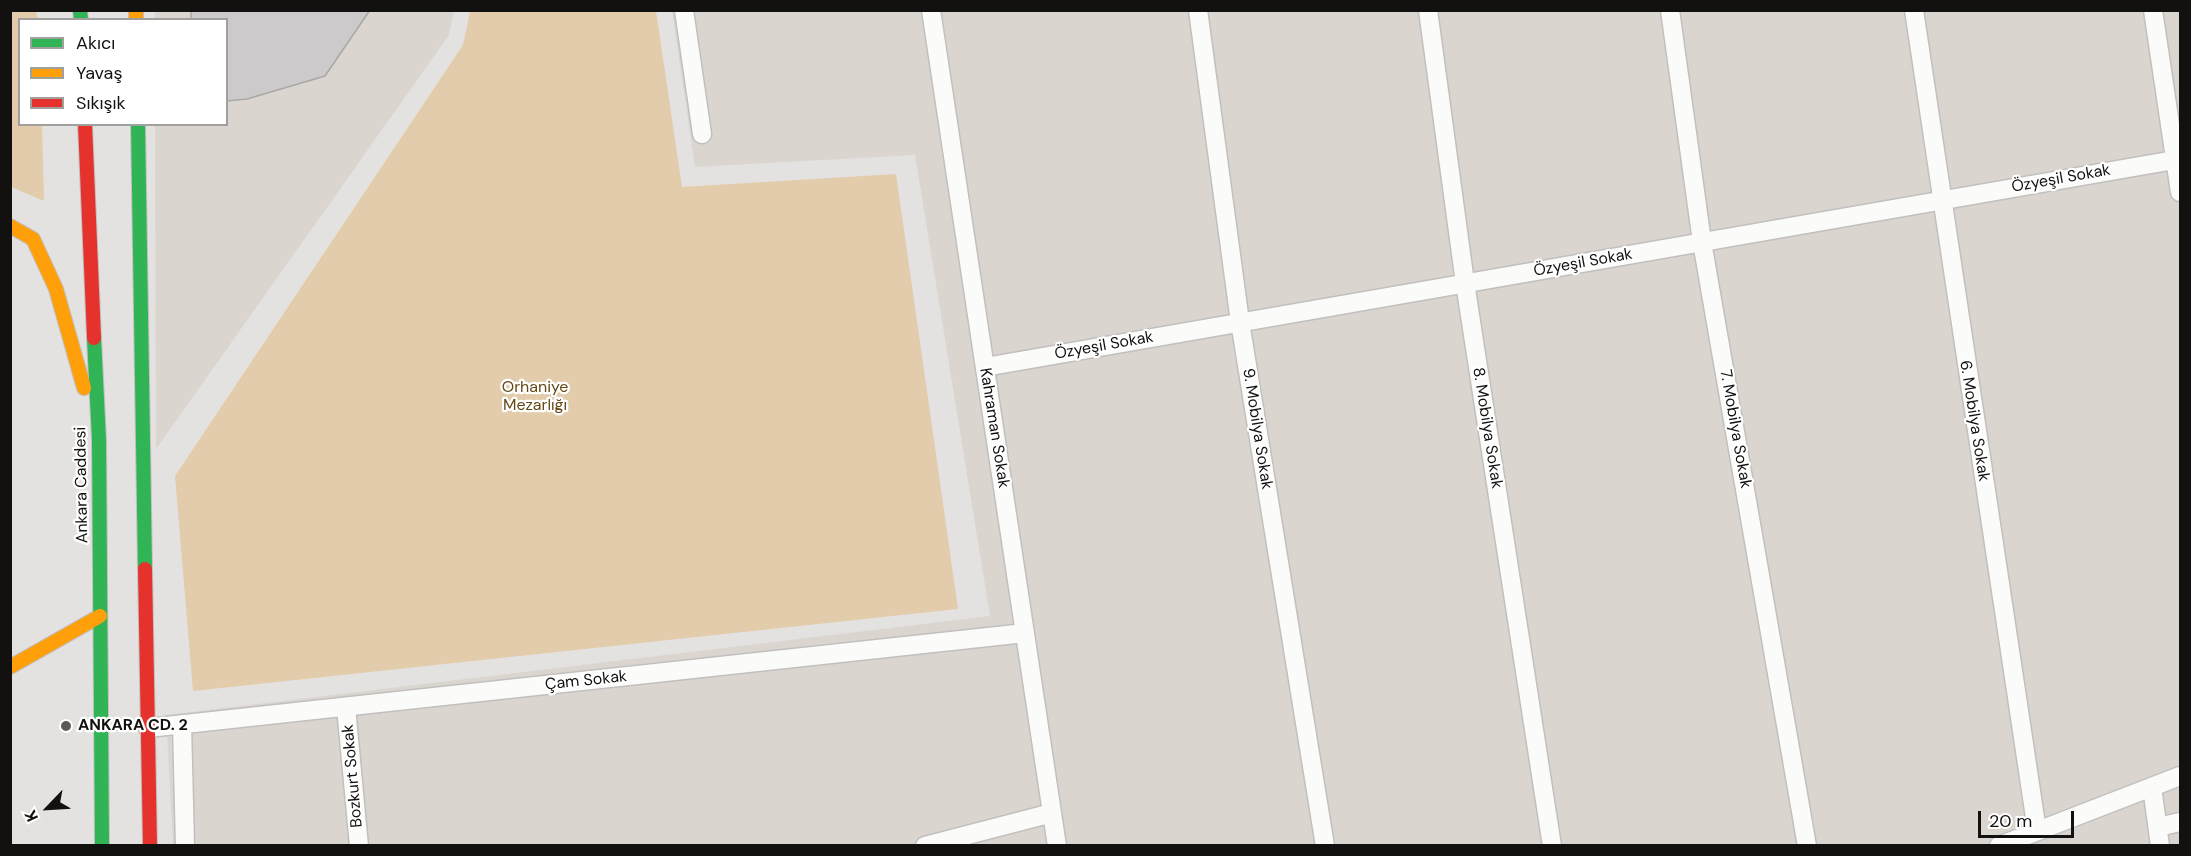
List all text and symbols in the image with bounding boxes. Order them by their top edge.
legend [18,18,228,126]
text: Akıcı [76,31,115,55]
text: Yavaş [76,61,122,85]
text: Sıkışık [76,91,126,115]
street label: Özyeşil Sokak [2010,161,2112,197]
street label: Özyeşil Sokak [1532,245,1634,281]
street label: Özyeşil Sokak [1053,328,1155,364]
street label: 6. Mobilya Sokak [1955,359,1993,483]
street label: 8. Mobilya Sokak [1468,366,1506,490]
street label: Kahraman Sokak [975,367,1013,489]
street label: 9. Mobilya Sokak [1238,367,1276,491]
street label: 7. Mobilya Sokak [1715,368,1755,490]
park label: Orhaniye Mezarlığı [502,378,568,416]
street label: Ankara Caddesi [71,427,93,543]
street label: Çam Sokak [544,667,628,695]
place label: ANKARA CD. 2 [78,716,188,736]
marker: ANKARA CD. 2 [59,719,73,733]
street label: Bozkurt Sokak [339,724,367,828]
north arrow [18,778,78,838]
scale bar [1981,799,2077,837]
text: K [20,807,43,825]
text: 20 m [1989,809,2032,833]

